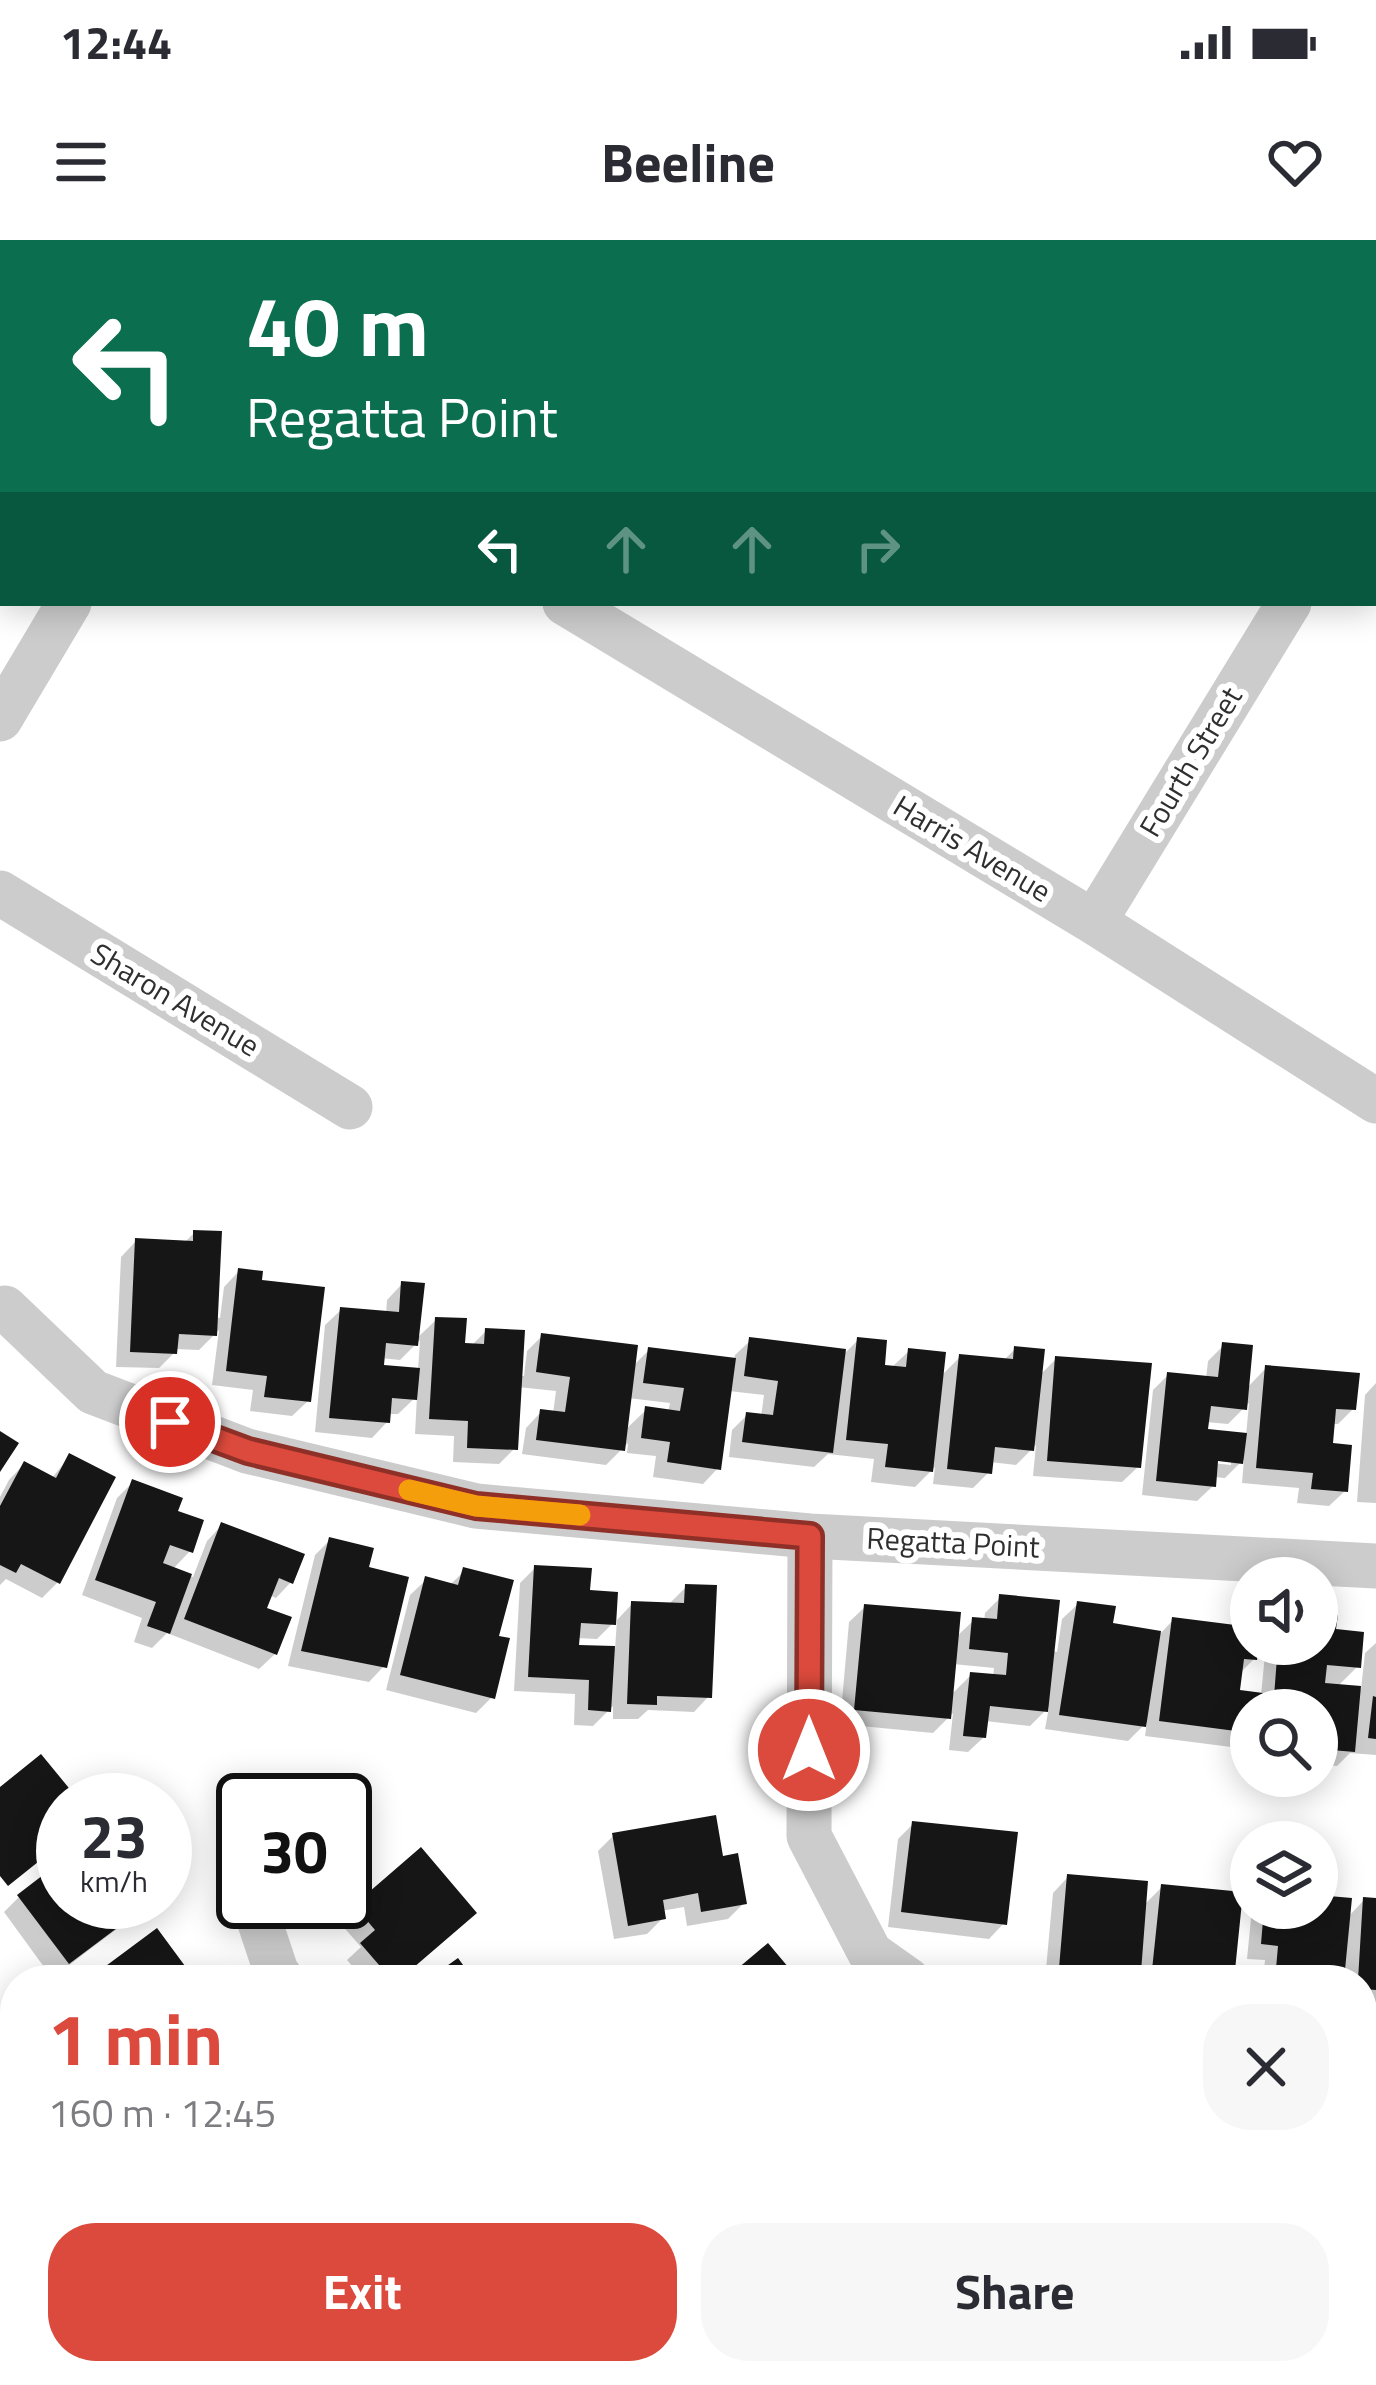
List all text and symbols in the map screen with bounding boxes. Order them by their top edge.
text: 12:44 [60,8,172,76]
text: Beeline [601,121,775,203]
icon: menu [48,129,114,195]
icon: heart [1262,129,1328,195]
text: 40 m [246,261,429,389]
icon: left [48,288,204,444]
text: Regatta Point [246,376,558,458]
icon: left [467,516,533,582]
icon: ahead [593,516,659,582]
icon: ahead [719,516,785,582]
icon: right [845,516,911,582]
street label: Fourth Street [1127,677,1253,845]
street label: Harris Avenue [885,783,1060,913]
street label: Sharon Avenue [82,931,269,1068]
pin [119,1371,221,1473]
icon: arrive [137,1389,203,1455]
street label: Regatta Point [865,1515,1041,1570]
map controls [1230,1557,1338,1929]
button: sound [1230,1557,1338,1665]
position arrow [746,1687,872,1813]
button: search [1230,1689,1338,1797]
speed limit sign: 30 [216,1773,372,1929]
text: 23 [80,1790,148,1881]
button: layers [1230,1821,1338,1929]
text: km/h [80,1858,148,1904]
text: 1 min [48,1983,223,2093]
button: close [1203,2004,1329,2130]
text: 160 m · 12:45 [48,2083,276,2142]
button: Exit [48,2223,677,2361]
button: Share [701,2223,1329,2361]

